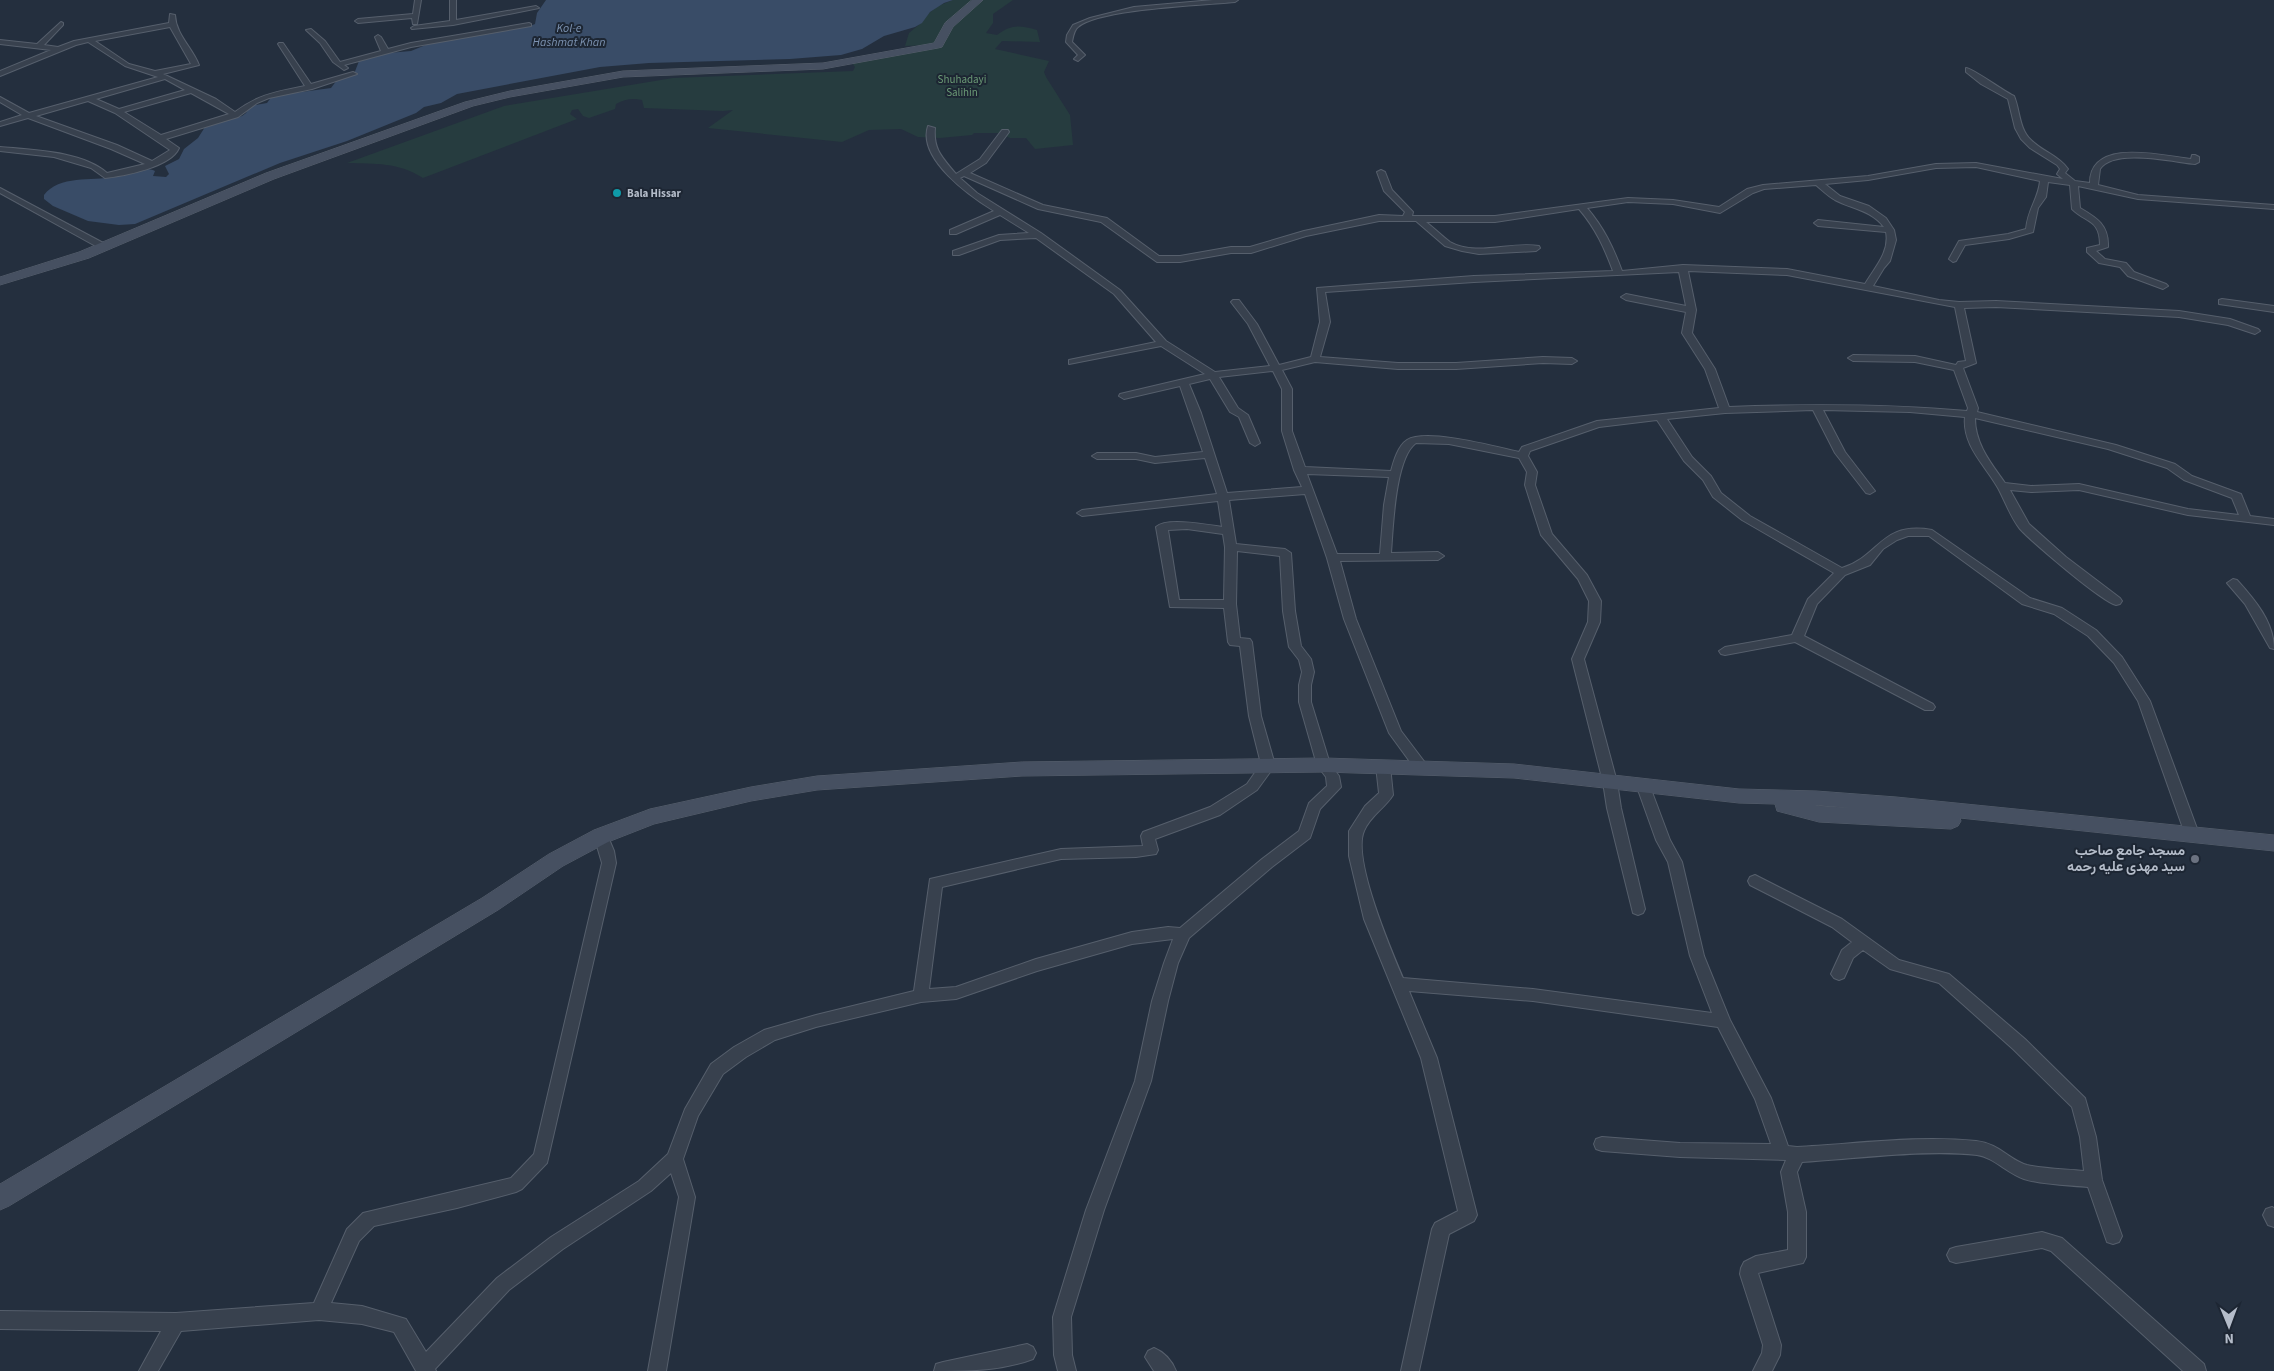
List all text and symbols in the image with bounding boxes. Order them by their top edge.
water label: Kol-e Hashmat Khan [533,20,606,51]
park label: Shuhadayi Salihin [938,72,986,100]
place label: Bala Hissar [627,186,682,201]
marker: Bala Hissar [611,187,623,199]
place label: مسجد جامع صاحب سید مهدی علیه رحمه [2067,841,2185,877]
marker: مسجد جامع صاحب سید مهدی علیه رحمه [2189,853,2201,865]
north arrow [2204,1301,2254,1351]
text: N [2224,1328,2234,1348]

